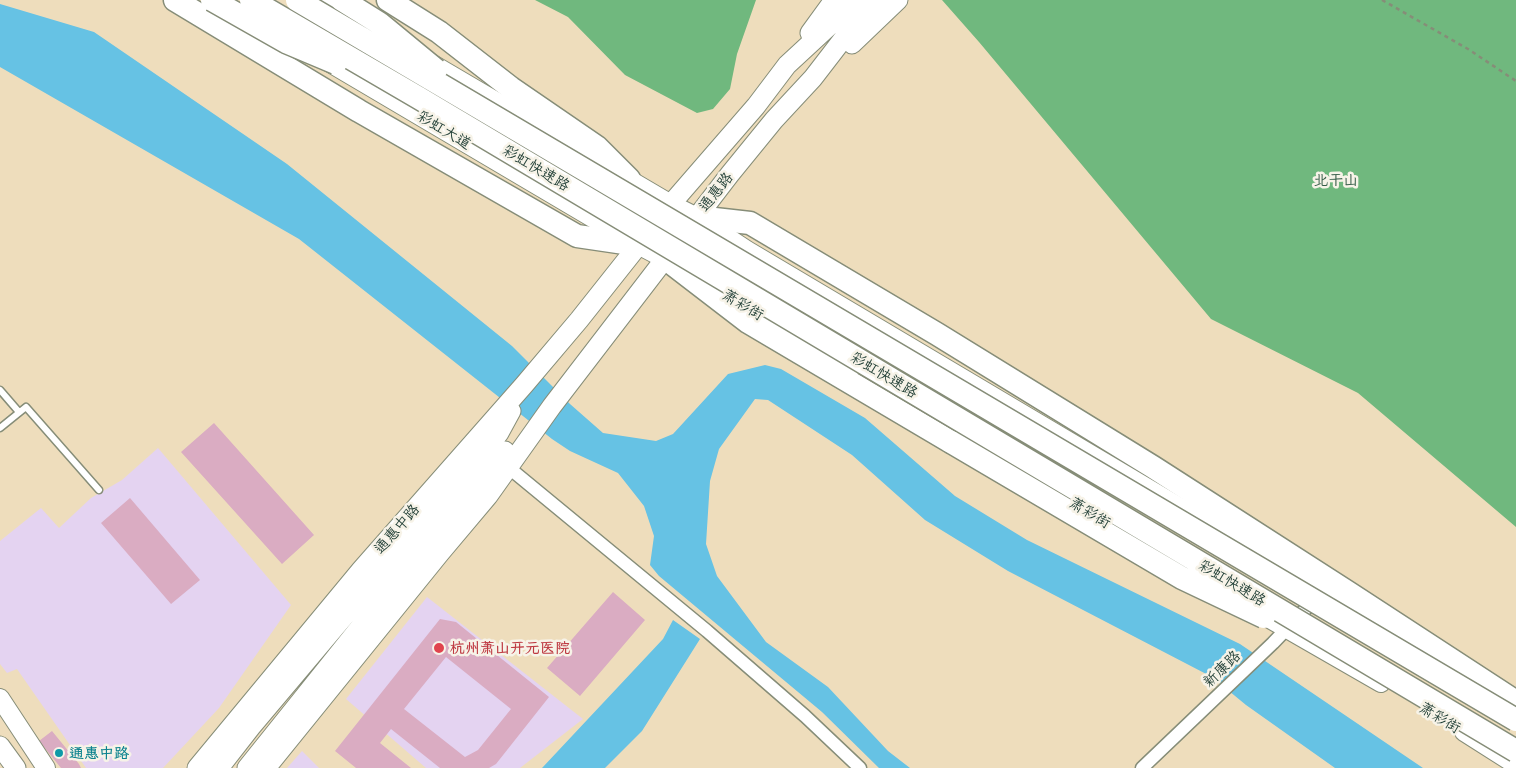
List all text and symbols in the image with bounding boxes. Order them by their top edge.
street label: 彩虹大道 [414,107,474,153]
street label: 彩虹快速路 [499,141,573,195]
street label: 通惠路 [695,169,737,215]
park label: 北干山 [1314,171,1358,189]
street label: 萧彩街 [719,286,767,324]
street label: 彩虹快速路 [847,348,921,402]
street label: 萧彩街 [1066,494,1114,532]
street label: 通惠中路 [371,500,423,558]
street label: 彩虹快速路 [1195,556,1269,610]
place label: 杭州萧山开元医院 [450,639,570,657]
marker: 杭州萧山开元医院 [432,641,446,655]
street label: 新康路 [1200,647,1244,691]
street label: 萧彩街 [1416,699,1464,737]
place label: 通惠中路 [69,744,129,762]
marker: 通惠中路 [53,747,65,759]

